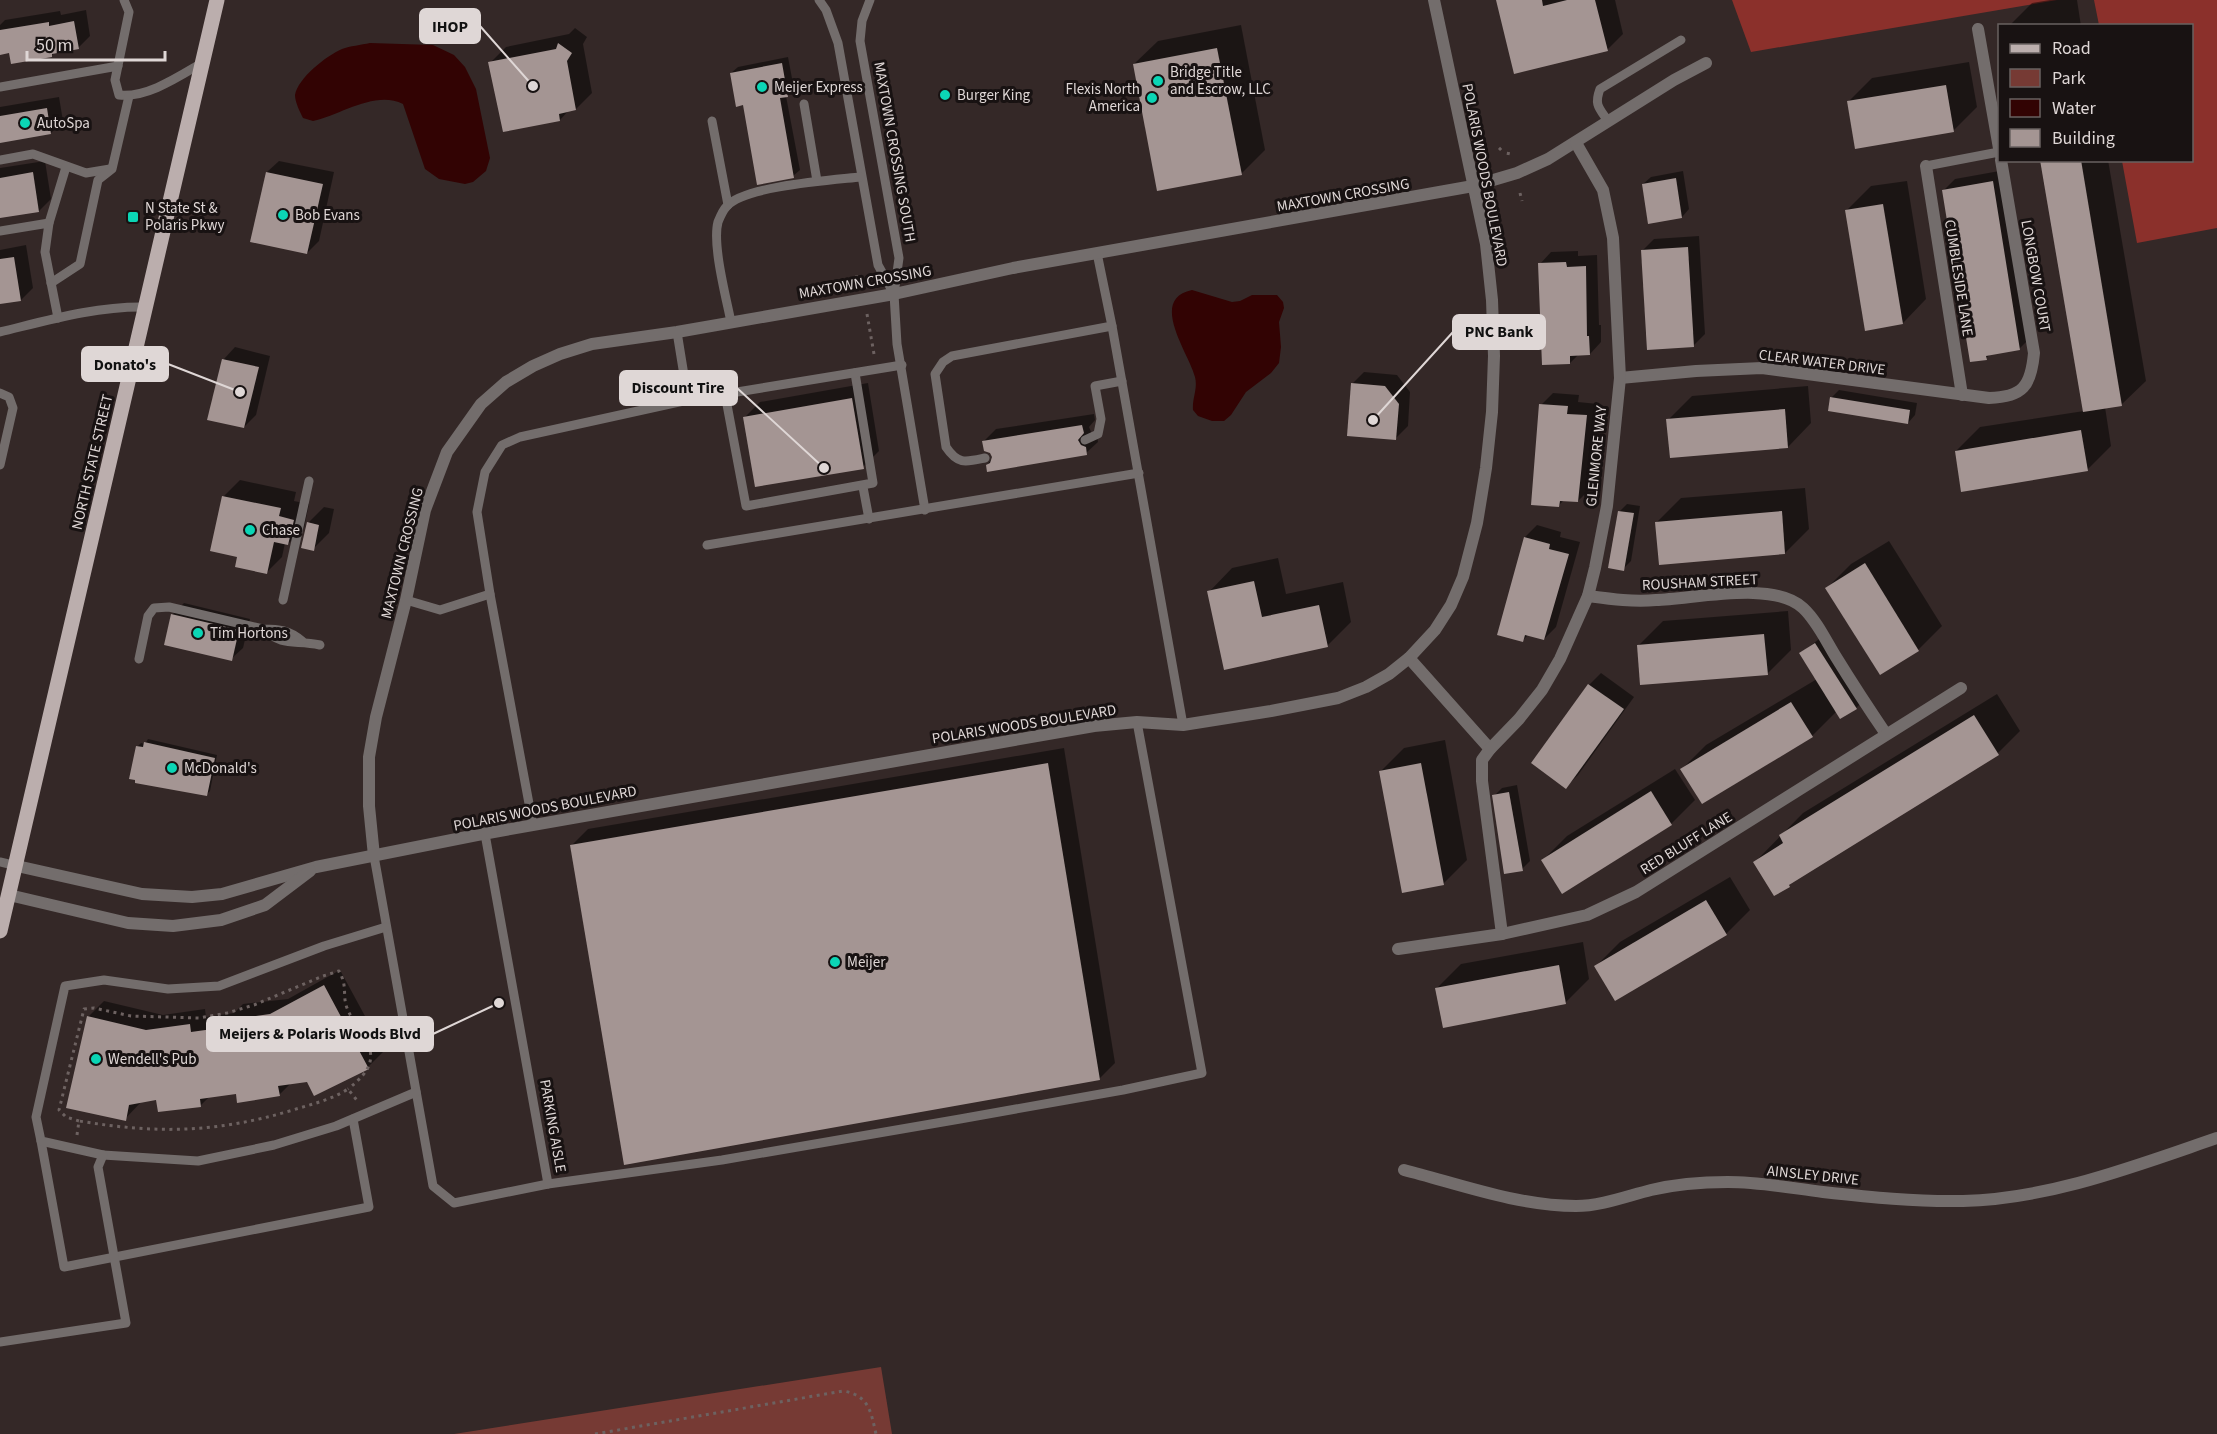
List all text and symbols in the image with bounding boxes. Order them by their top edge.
callout: IHOP [420,9,480,43]
text: IHOP [432,16,468,38]
scale bar [27,24,165,62]
legend [1998,24,2193,162]
text: 50 m [36,33,72,58]
text: Road [2052,36,2091,61]
street label: MAXTOWN CROSSING SOUTH [868,60,921,244]
place label: Bridge Title and Escrow, LLC [1170,62,1271,100]
text: Park [2052,66,2086,91]
marker: Bridge Title and Escrow, LLC [1151,74,1165,88]
place label: Meijer Express [774,77,863,98]
place label: Flexis North America [1065,79,1140,117]
marker: Meijer Express [755,80,769,94]
street label: POLARIS WOODS BOULEVARD [1456,82,1513,269]
place label: Burger King [957,85,1031,106]
marker: Burger King [938,88,952,102]
marker: Flexis North America [1145,91,1159,105]
text: Water [2052,96,2096,121]
place label: AutoSpa [37,113,90,134]
marker: AutoSpa [18,116,32,130]
text: Building [2052,126,2115,151]
street label: MAXTOWN CROSSING [1275,173,1411,217]
place label: N State St & Polaris Pkwy [145,198,225,236]
place label: Bob Evans [295,205,360,226]
marker: Bob Evans [276,208,290,222]
marker: N State St & Polaris Pkwy [126,210,140,224]
street label: CUMBLESIDE LANE [1939,218,1978,338]
street label: LONGBOW COURT [2015,218,2056,334]
street label: MAXTOWN CROSSING [797,260,933,304]
callout: PNC Bank [1453,315,1545,349]
text: PNC Bank [1465,321,1534,343]
street label: CLEAR WATER DRIVE [1757,344,1887,381]
callout: Donato's [82,347,168,381]
text: Donato's [94,354,156,376]
callout: Discount Tire [620,371,737,405]
text: Discount Tire [632,377,724,399]
street label: NORTH STATE STREET [67,392,118,532]
street label: GLENMORE WAY [1581,404,1612,508]
street label: MAXTOWN CROSSING [376,485,429,621]
place label: Chase [262,520,300,541]
marker: Chase [243,523,257,537]
street label: ROUSHAM STREET [1642,569,1758,596]
place label: Tim Hortons [210,623,288,644]
marker: Tim Hortons [191,626,205,640]
street label: POLARIS WOODS BOULEVARD [930,700,1118,749]
place label: McDonald's [184,758,257,779]
marker: McDonald's [165,761,179,775]
street label: POLARIS WOODS BOULEVARD [452,780,639,837]
street label: RED BLUFF LANE [1636,807,1736,880]
place label: Meijer [847,952,886,973]
marker: Meijer [828,955,842,969]
callout: Meijers & Polaris Woods Blvd [207,1017,433,1051]
text: Meijers & Polaris Woods Blvd [219,1023,421,1045]
place label: Wendell's Pub [108,1049,197,1070]
marker: Wendell's Pub [89,1052,103,1066]
street label: PARKING AISLE [534,1078,571,1174]
street label: AINSLEY DRIVE [1766,1160,1860,1191]

